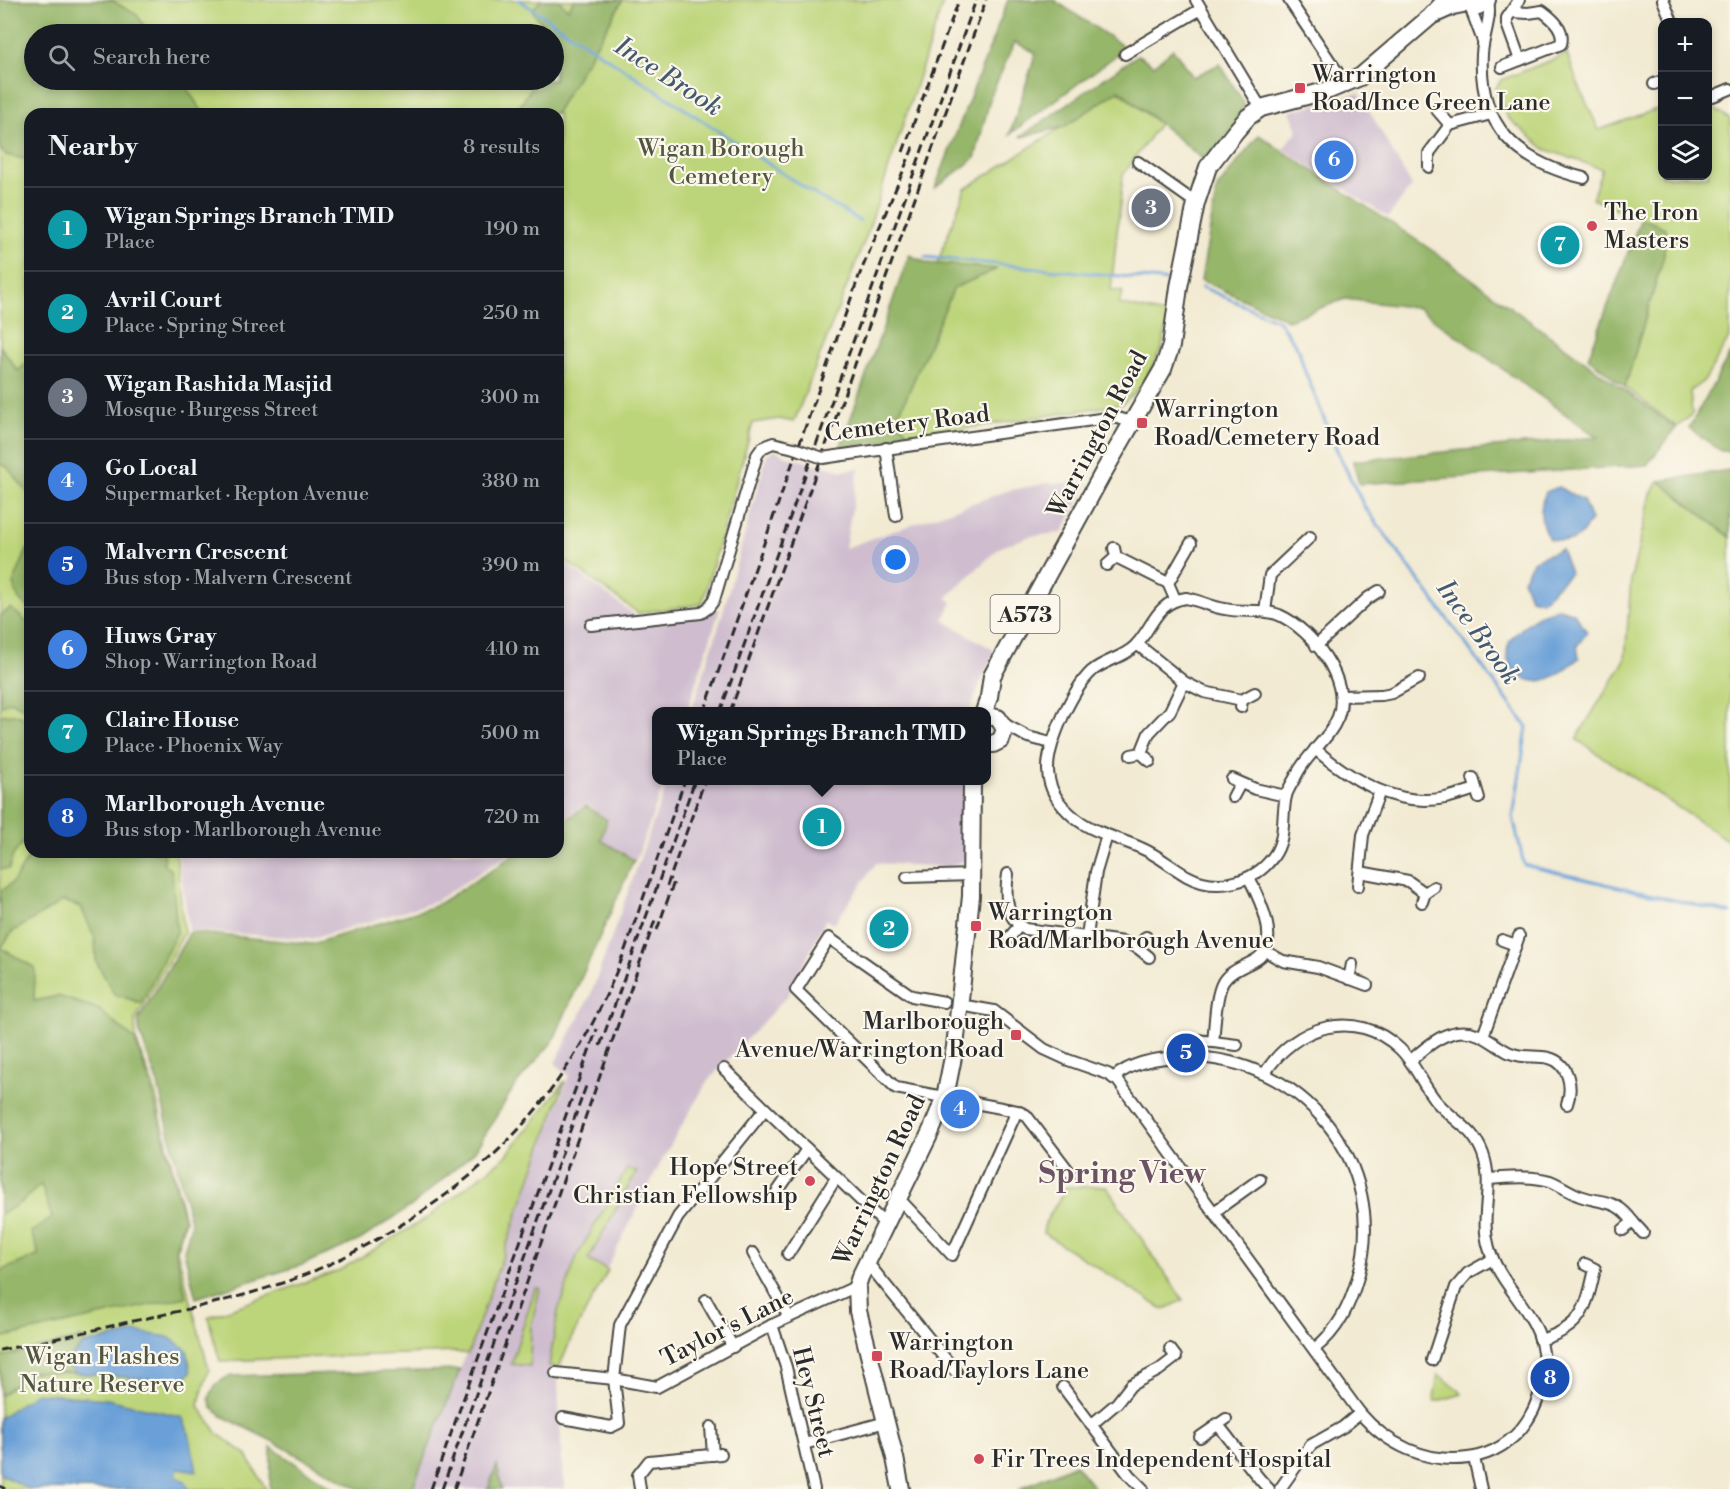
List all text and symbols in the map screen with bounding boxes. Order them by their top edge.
map controls [1658,18,1712,180]
button: + [1658,18,1712,72]
search box [24,24,564,90]
water label: Ince Brook [608,30,728,124]
icon: search [45,41,78,74]
text: Search here [93,44,210,71]
place label: Warrington Road/Ince Green Lane [1311,60,1551,118]
button: − [1658,72,1712,126]
marker: Warrington Road/Ince Green Lane [1293,81,1307,95]
button: layers [1658,126,1712,180]
text: Nearby [48,131,138,163]
park label: Wigan Borough Cemetery [637,134,805,192]
text: 8 results [463,135,540,160]
pin: 6 [1314,138,1354,182]
pin: 3 [1132,186,1170,230]
place label: The Iron Masters [1604,198,1699,256]
text: Wigan Springs Branch TMD [105,203,394,230]
text: 1 [63,217,72,242]
text: 190 m [485,217,540,242]
marker: The Iron Masters [1585,219,1599,233]
pin: 7 [1540,222,1580,268]
text: Place [105,230,155,255]
text: Avril Court [105,287,221,314]
text: 2 [61,301,74,326]
text: 250 m [483,301,540,326]
text: Place · Spring Street [105,314,286,339]
street label: Warrington Road [1041,345,1155,524]
text: Wigan Rashida Masjid [105,371,333,398]
text: 3 [61,385,74,410]
text: 300 m [481,385,540,410]
place label: Warrington Road/Cemetery Road [1153,395,1380,453]
text: Mosque · Burgess Street [105,398,318,423]
street label: Cemetery Road [823,399,992,449]
marker: Warrington Road/Cemetery Road [1135,416,1149,430]
text: Go Local [105,455,197,482]
text: 4 [61,469,74,494]
text: 380 m [482,469,540,494]
text: Supermarket · Repton Avenue [105,482,369,507]
text: Malvern Crescent [105,539,287,566]
your location [881,545,910,574]
text: 5 [61,553,74,578]
text: 390 m [482,553,540,578]
text: Bus stop · Malvern Crescent [105,566,352,591]
water label: Ince Brook [1429,573,1527,691]
road number: A573 [990,595,1060,633]
text: Huws Gray [105,623,217,650]
text: 6 [61,637,74,662]
text: 410 m [485,637,540,662]
text: Shop · Warrington Road [105,650,317,675]
text: Claire House [105,707,239,734]
popup [652,707,991,785]
text: Wigan Springs Branch TMD [677,720,966,747]
text: 7 [62,721,73,746]
text: 500 m [481,721,540,746]
text: Place · Phoenix Way [105,734,283,759]
text: Place [677,747,727,772]
text: Marlborough Avenue [105,791,325,818]
pin: 1 [802,804,842,850]
text: 8 [61,805,74,830]
text: 720 m [484,805,540,830]
text: Bus stop · Marlborough Avenue [105,818,382,843]
place label: Warrington Road/Marlborough Avenue [987,898,1274,956]
pin: 2 [870,906,908,952]
marker: Warrington Road/Marlborough Avenue [969,919,983,933]
place label: Marlborough Avenue/Warrington Road [734,1007,1004,1065]
marker: Marlborough Avenue/Warrington Road [1009,1028,1023,1042]
pin: 5 [1166,1030,1206,1076]
pin: 4 [940,1086,980,1132]
street label: Warrington Road [827,1090,933,1272]
place label: Hope Street Christian Fellowship [573,1153,798,1211]
district label: Spring View [1039,1155,1207,1193]
marker: Hope Street Christian Fellowship [803,1174,817,1188]
street label: Taylor's Lane [656,1282,799,1374]
place label: Warrington Road/Taylors Lane [888,1328,1089,1386]
park label: Wigan Flashes Nature Reserve [19,1342,185,1400]
street label: Hey Street [785,1344,841,1461]
marker: Warrington Road/Taylors Lane [870,1349,884,1363]
pin: 8 [1530,1356,1570,1400]
place label: Fir Trees Independent Hospital [991,1445,1331,1475]
marker: Fir Trees Independent Hospital [972,1452,986,1466]

